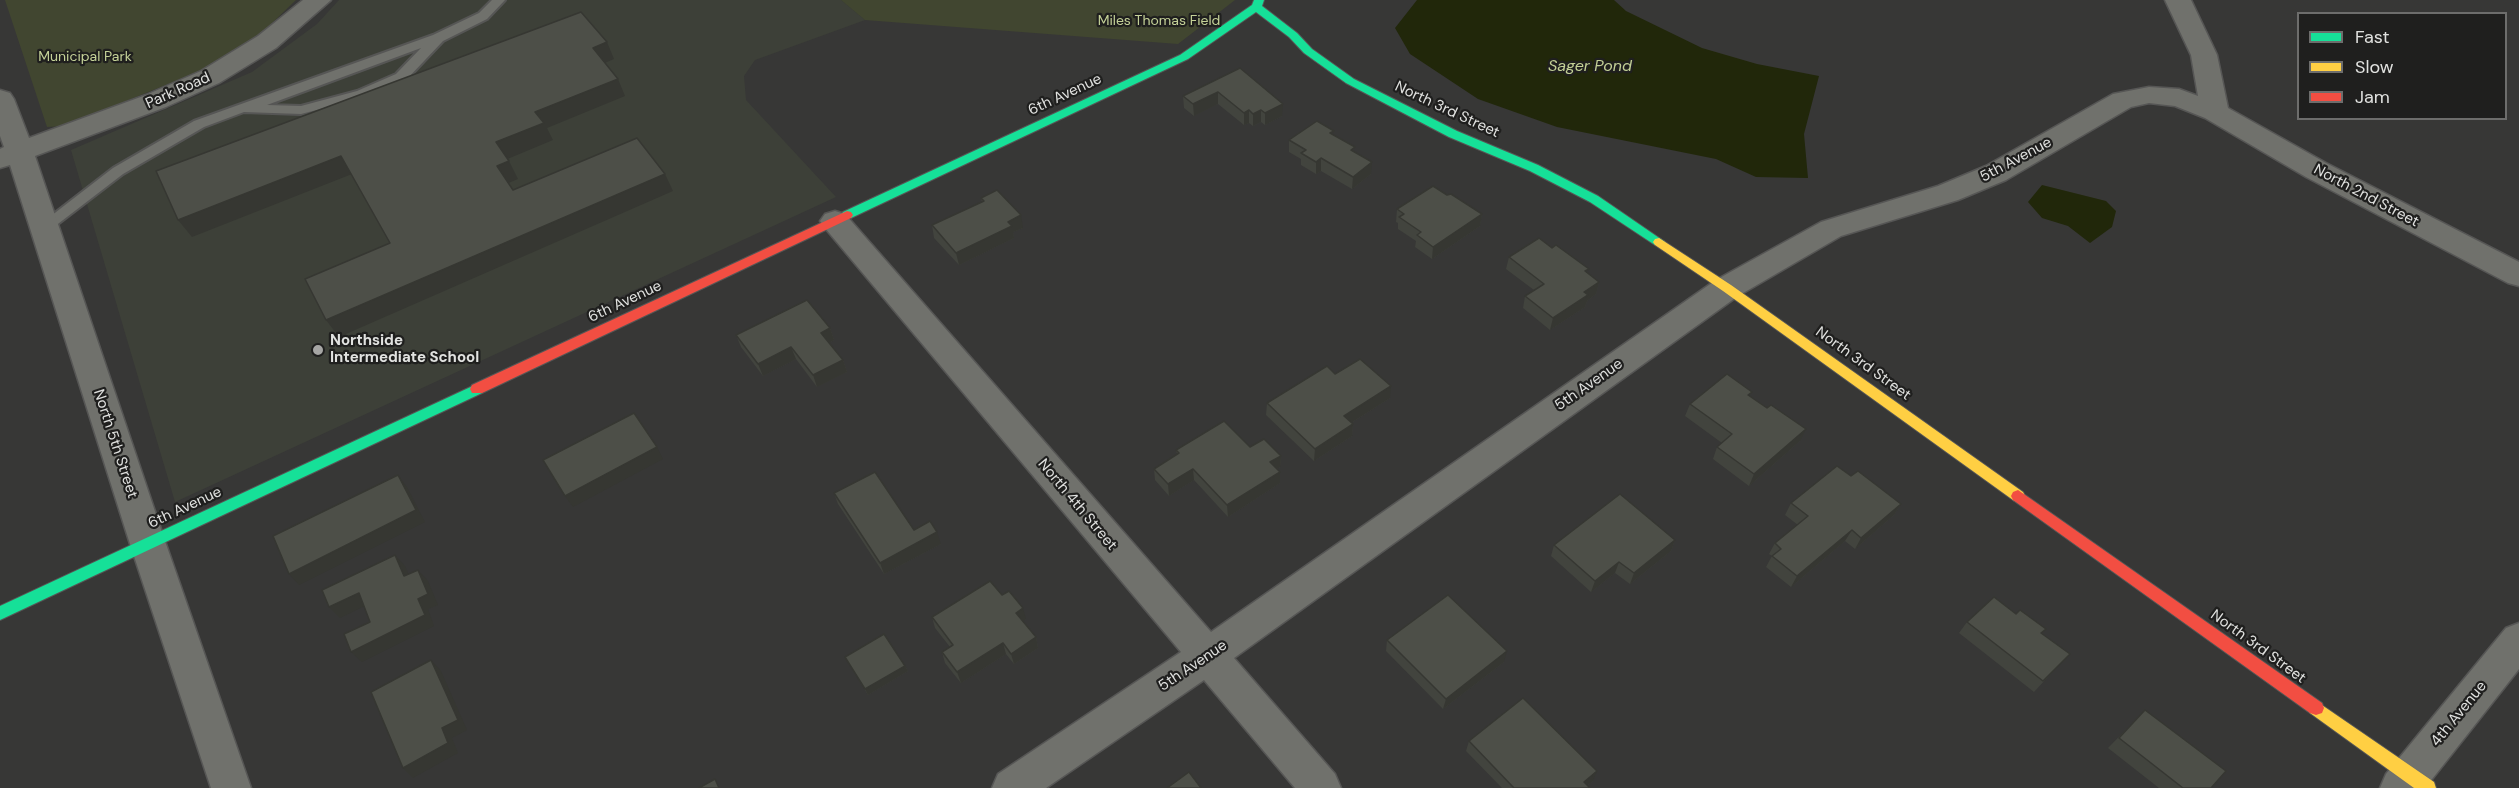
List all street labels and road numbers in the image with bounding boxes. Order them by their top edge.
street label: Park Road [143,69,213,113]
street label: 6th Avenue [1025,70,1105,120]
street label: North 3rd Street [1392,78,1502,142]
street label: 5th Avenue [1977,134,2055,186]
street label: North 2nd Street [2310,161,2422,231]
street label: 6th Avenue [585,277,665,327]
street label: North 3rd Street [1812,323,1914,405]
street label: 5th Avenue [1552,355,1626,415]
street label: North 5th Street [89,387,141,501]
street label: North 4th Street [1034,456,1120,554]
street label: 6th Avenue [145,483,225,533]
street label: North 3rd Street [2207,606,2309,688]
street label: 5th Avenue [1155,637,1231,695]
street label: 4th Avenue [2427,678,2491,750]

